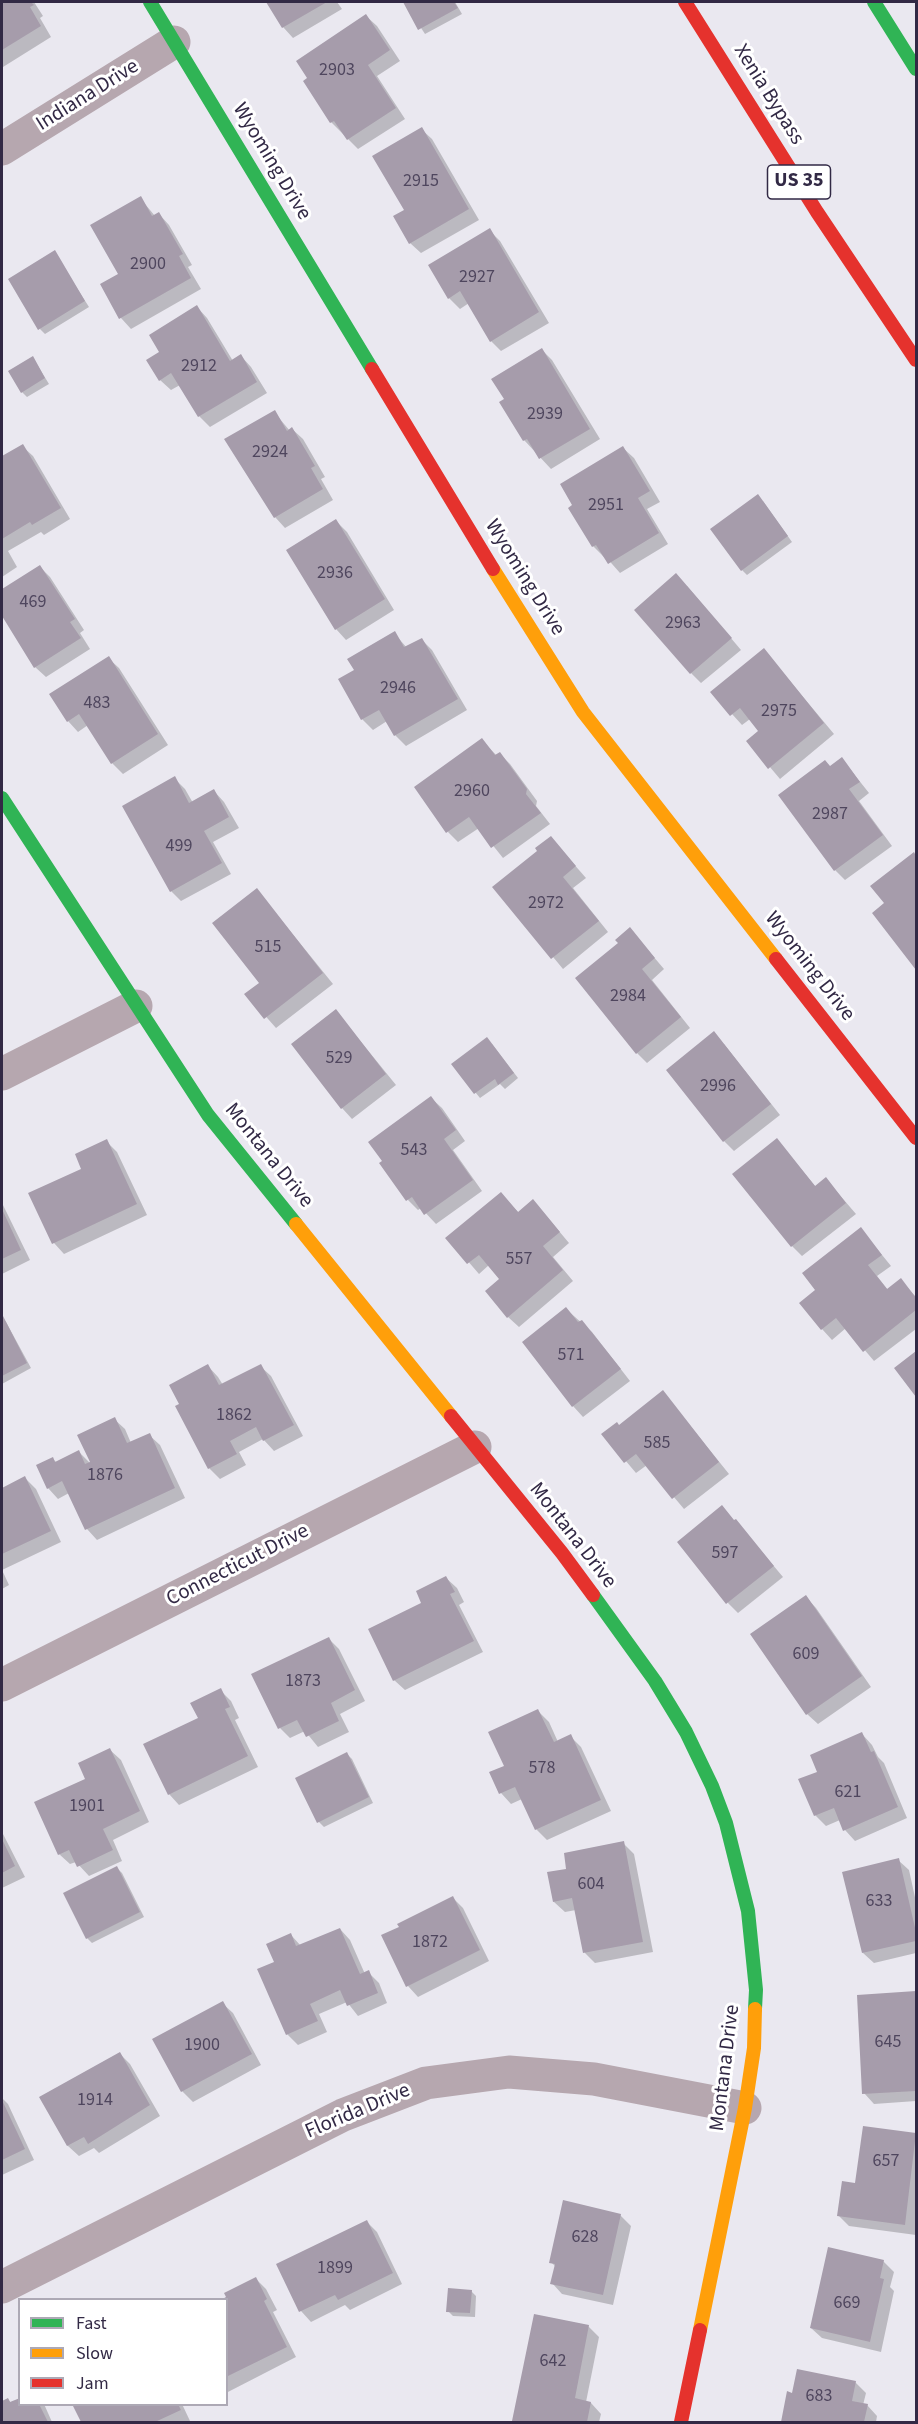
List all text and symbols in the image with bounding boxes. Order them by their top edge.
street label: Xenia Bypass [727,40,809,150]
street label: Indiana Drive [32,55,144,137]
house number: 2903 [319,60,355,82]
street label: Wyoming Drive [226,99,316,225]
road number: US 35 [768,165,830,199]
house number: 2915 [403,171,439,193]
house number: 2900 [130,254,166,276]
house number: 2927 [459,267,495,289]
house number: 2912 [181,356,217,378]
house number: 2939 [527,404,563,426]
house number: 2924 [252,442,288,464]
house number: 2951 [588,495,624,517]
street label: Wyoming Drive [478,515,570,641]
house number: 2936 [317,563,353,585]
house number: 469 [20,592,46,614]
house number: 2963 [665,613,701,635]
house number: 2946 [380,678,416,700]
house number: 483 [84,693,110,715]
house number: 2975 [761,701,797,723]
house number: 2960 [454,781,490,803]
house number: 2987 [812,804,848,826]
house number: 499 [166,836,192,858]
house number: 2972 [528,893,564,915]
street label: Wyoming Drive [758,907,860,1027]
house number: 515 [255,937,281,959]
house number: 2984 [610,986,646,1008]
house number: 529 [326,1048,352,1070]
house number: 2996 [700,1076,736,1098]
street label: Montana Drive [218,1099,318,1213]
house number: 543 [401,1140,427,1162]
house number: 557 [506,1249,532,1271]
house number: 571 [558,1345,584,1367]
house number: 1862 [216,1405,252,1427]
house number: 585 [644,1433,670,1455]
house number: 1876 [87,1465,123,1487]
street label: Montana Drive [523,1478,621,1594]
street label: Connecticut Drive [163,1519,313,1613]
house number: 597 [712,1543,738,1565]
house number: 609 [793,1644,819,1666]
house number: 1873 [285,1671,321,1693]
house number: 578 [529,1758,555,1780]
house number: 621 [835,1782,861,1804]
house number: 1901 [69,1796,105,1818]
house number: 604 [578,1874,604,1896]
house number: 633 [866,1891,892,1913]
house number: 1872 [412,1932,448,1954]
street label: Montana Drive [706,2003,746,2133]
house number: 645 [875,2032,901,2054]
house number: 1900 [184,2035,220,2057]
street label: Florida Drive [302,2079,414,2145]
house number: 1914 [77,2090,113,2112]
house number: 657 [873,2151,899,2173]
house number: 628 [572,2227,598,2249]
house number: 1899 [317,2258,353,2280]
house number: 669 [834,2293,860,2315]
legend [18,2298,228,2406]
text: Fast [76,2311,107,2336]
text: Slow [76,2341,113,2366]
house number: 642 [540,2351,566,2373]
text: Jam [76,2371,109,2396]
house number: 683 [806,2386,832,2408]

